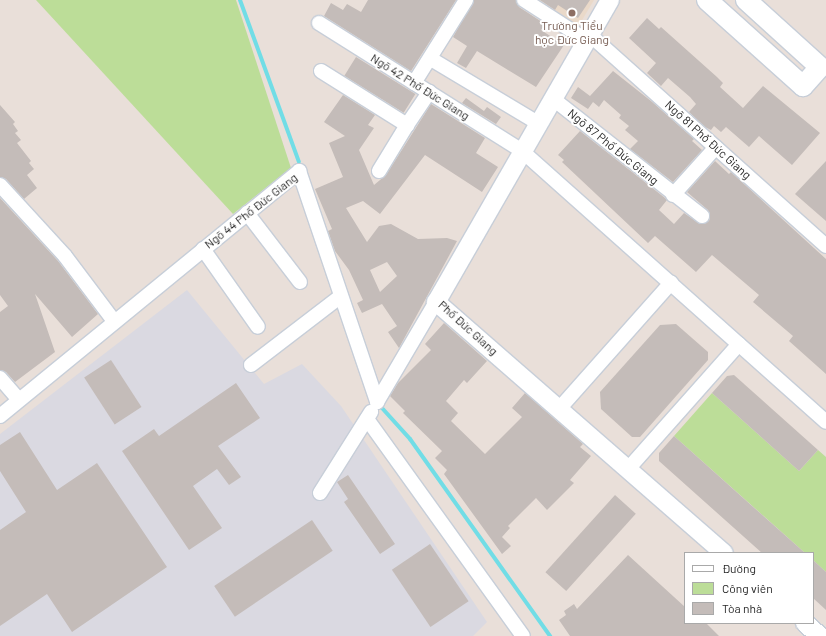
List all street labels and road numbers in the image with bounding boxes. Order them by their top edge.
street label: Ngõ 42 Phố Đức Giang [368,51,472,123]
street label: Ngõ 81 Phố Đức Giang [662,98,754,182]
street label: Ngõ 87 Phố Đức Giang [565,106,661,188]
street label: Ngõ 44 Phố Đức Giang [202,170,300,252]
street label: Phố Đức Giang [435,298,501,358]

